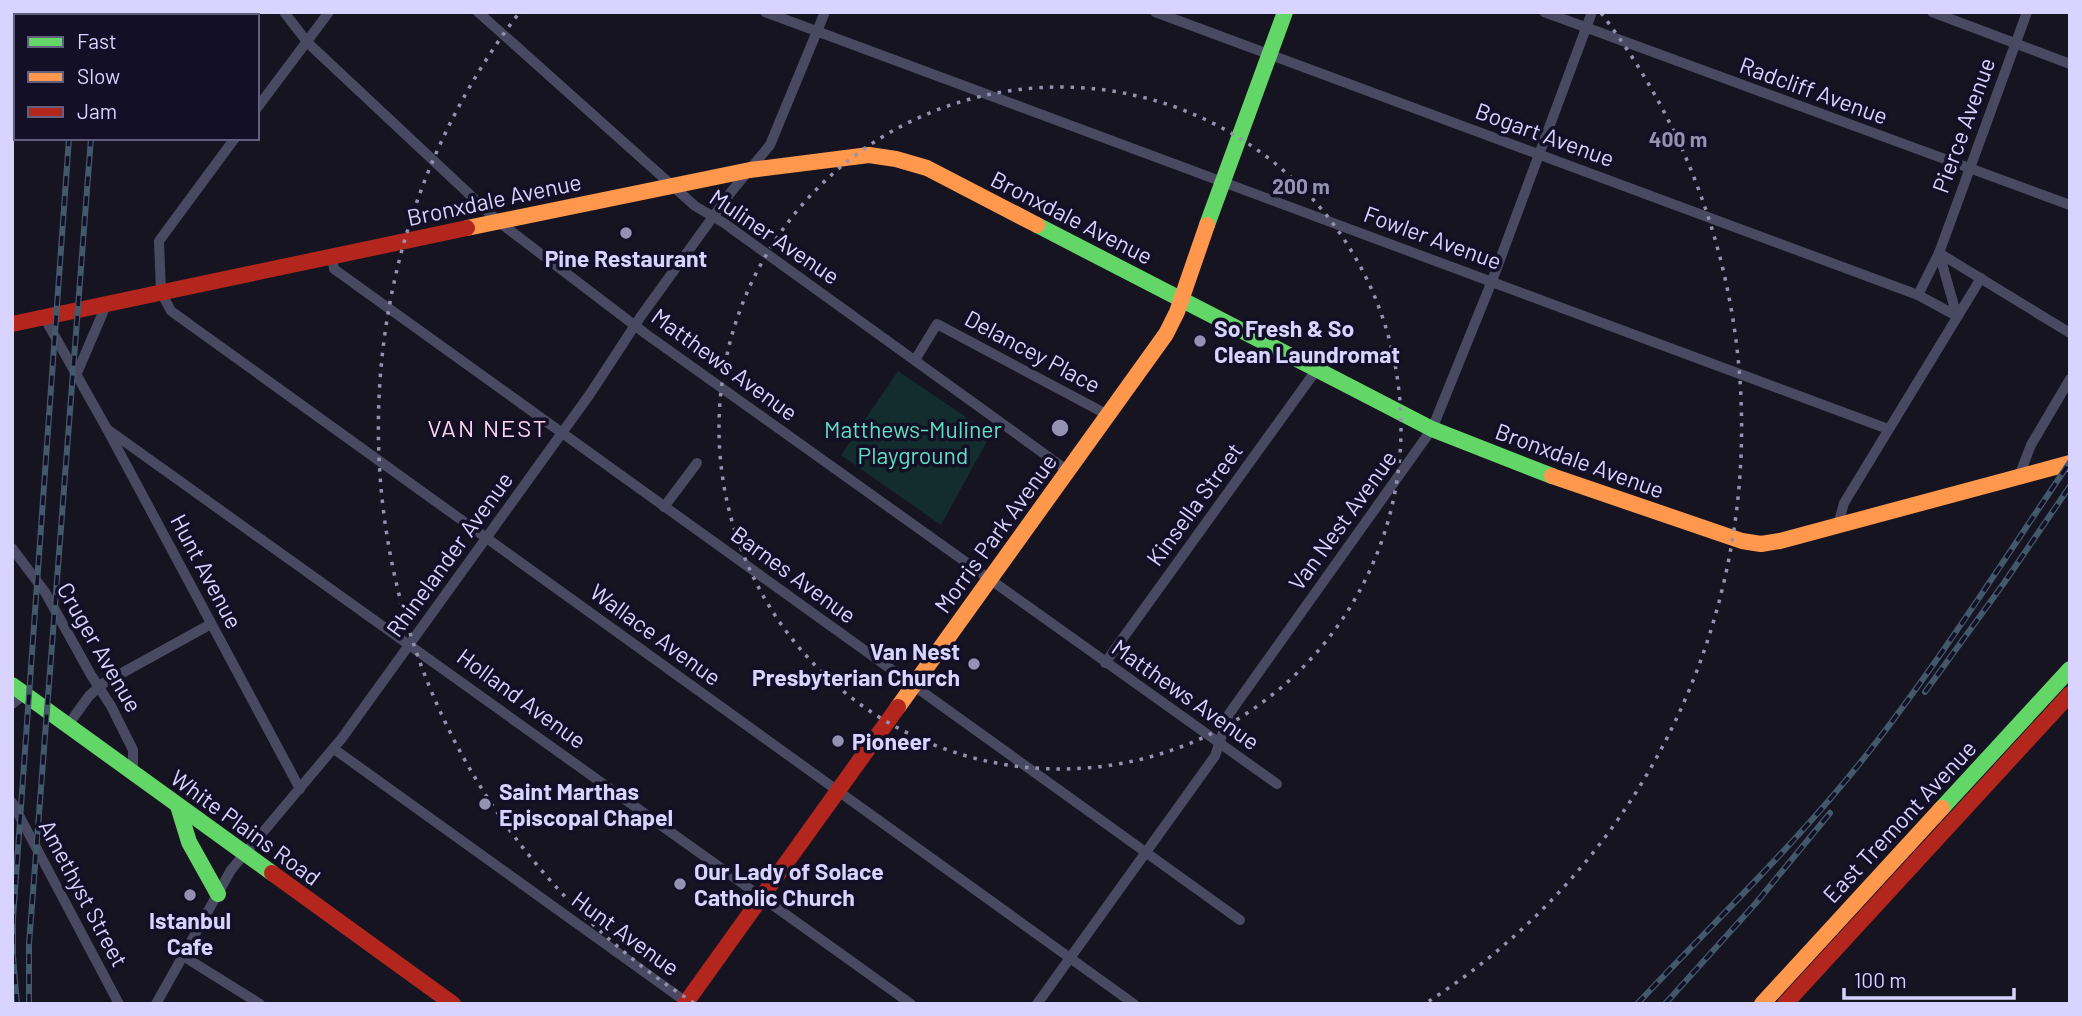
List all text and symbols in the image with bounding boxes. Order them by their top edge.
legend [14,14,259,140]
text: Fast [77,28,117,53]
street label: Radcliff Avenue [1736,50,1892,130]
street label: Pierce Avenue [1926,54,2000,196]
text: Slow [77,63,120,88]
street label: Bogart Avenue [1472,96,1618,172]
text: Jam [77,98,117,123]
text: 400 m [1649,126,1707,151]
street label: Bronxdale Avenue [986,164,1158,270]
street label: Bronxdale Avenue [404,167,584,231]
text: 200 m [1272,173,1330,198]
street label: Muliner Avenue [705,182,845,290]
street label: Fowler Avenue [1360,199,1506,275]
marker: Pine Restaurant [618,225,634,241]
place label: Pine Restaurant [545,244,707,272]
street label: Matthews Avenue [647,302,803,426]
street label: Delancey Place [960,304,1106,398]
place label: So Fresh & So Clean Laundromat [1214,314,1400,368]
marker: So Fresh & So Clean Laundromat [1192,333,1208,349]
district label: VAN NEST [427,413,549,442]
park label: Matthews-Muliner Playground [824,415,1003,469]
centre of rings [1048,416,1072,440]
street label: Bronxdale Avenue [1492,416,1668,504]
street label: Kinsella Street [1140,437,1248,571]
street label: Van Nest Avenue [1282,445,1402,595]
street label: Morris Park Avenue [928,448,1062,618]
street label: Rhinelander Avenue [380,466,518,642]
street label: Hunt Avenue [165,509,249,633]
street label: Barnes Avenue [726,519,862,629]
street label: Cruger Avenue [52,577,148,717]
street label: Wallace Avenue [585,577,727,691]
street label: Matthews Avenue [1107,633,1265,755]
place label: Van Nest Presbyterian Church [752,637,960,691]
street label: Holland Avenue [452,642,592,754]
marker: Van Nest Presbyterian Church [966,656,982,672]
place label: Pioneer [852,727,931,755]
marker: Pioneer [830,733,846,749]
street label: East Tremont Avenue [1816,734,1982,908]
street label: White Plains Road [165,763,327,891]
place label: Saint Marthas Episcopal Chapel [499,777,673,831]
marker: Saint Marthas Episcopal Chapel [477,796,493,812]
street label: Amethyst Street [34,815,134,971]
place label: Our Lady of Solace Catholic Church [694,857,884,911]
marker: Our Lady of Solace Catholic Church [672,876,688,892]
street label: Hunt Avenue [567,885,685,981]
marker: Istanbul Cafe [182,887,198,903]
place label: Istanbul Cafe [149,906,231,960]
scale bar [1844,956,2014,1000]
text: 100 m [1854,967,1907,992]

